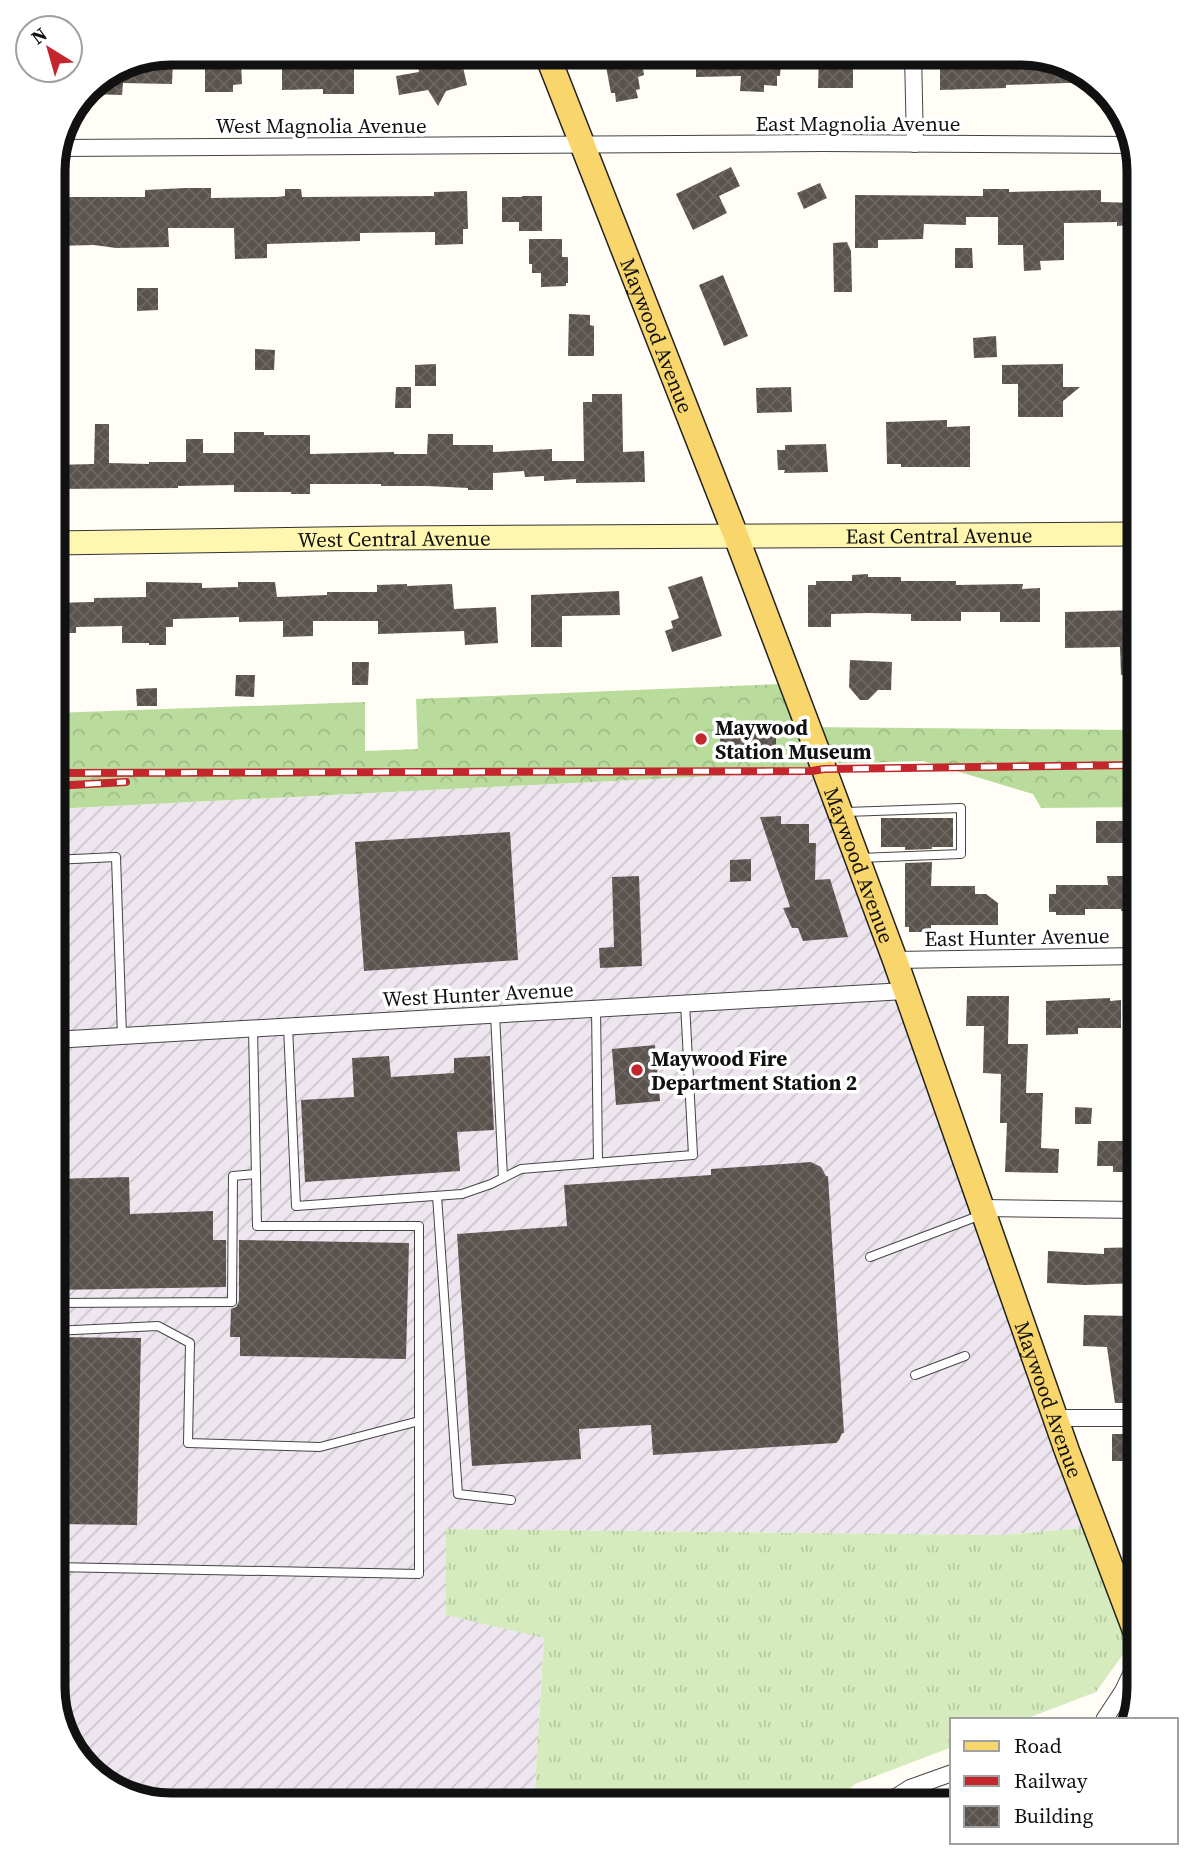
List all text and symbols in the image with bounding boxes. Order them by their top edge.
north arrow [14,14,84,84]
text: N [25,21,52,50]
street label: East Magnolia Avenue [755,109,961,138]
street label: West Magnolia Avenue [215,111,427,140]
street label: Maywood Avenue [614,253,701,417]
street label: East Central Avenue [845,520,1033,550]
street label: West Central Avenue [297,523,491,554]
place label: Maywood Station Museum [715,713,871,766]
marker: Maywood Station Museum [693,731,709,747]
street label: Maywood Avenue [817,783,902,947]
street label: East Hunter Avenue [924,921,1110,953]
street label: West Hunter Avenue [382,975,574,1013]
place label: Maywood Fire Department Station 2 [651,1044,857,1097]
marker: Maywood Fire Department Station 2 [629,1062,645,1078]
street label: Maywood Avenue [1008,1317,1090,1482]
legend [950,1718,1178,1844]
text: Road [1014,1731,1062,1760]
text: Railway [1014,1766,1088,1795]
text: Building [1014,1801,1093,1830]

